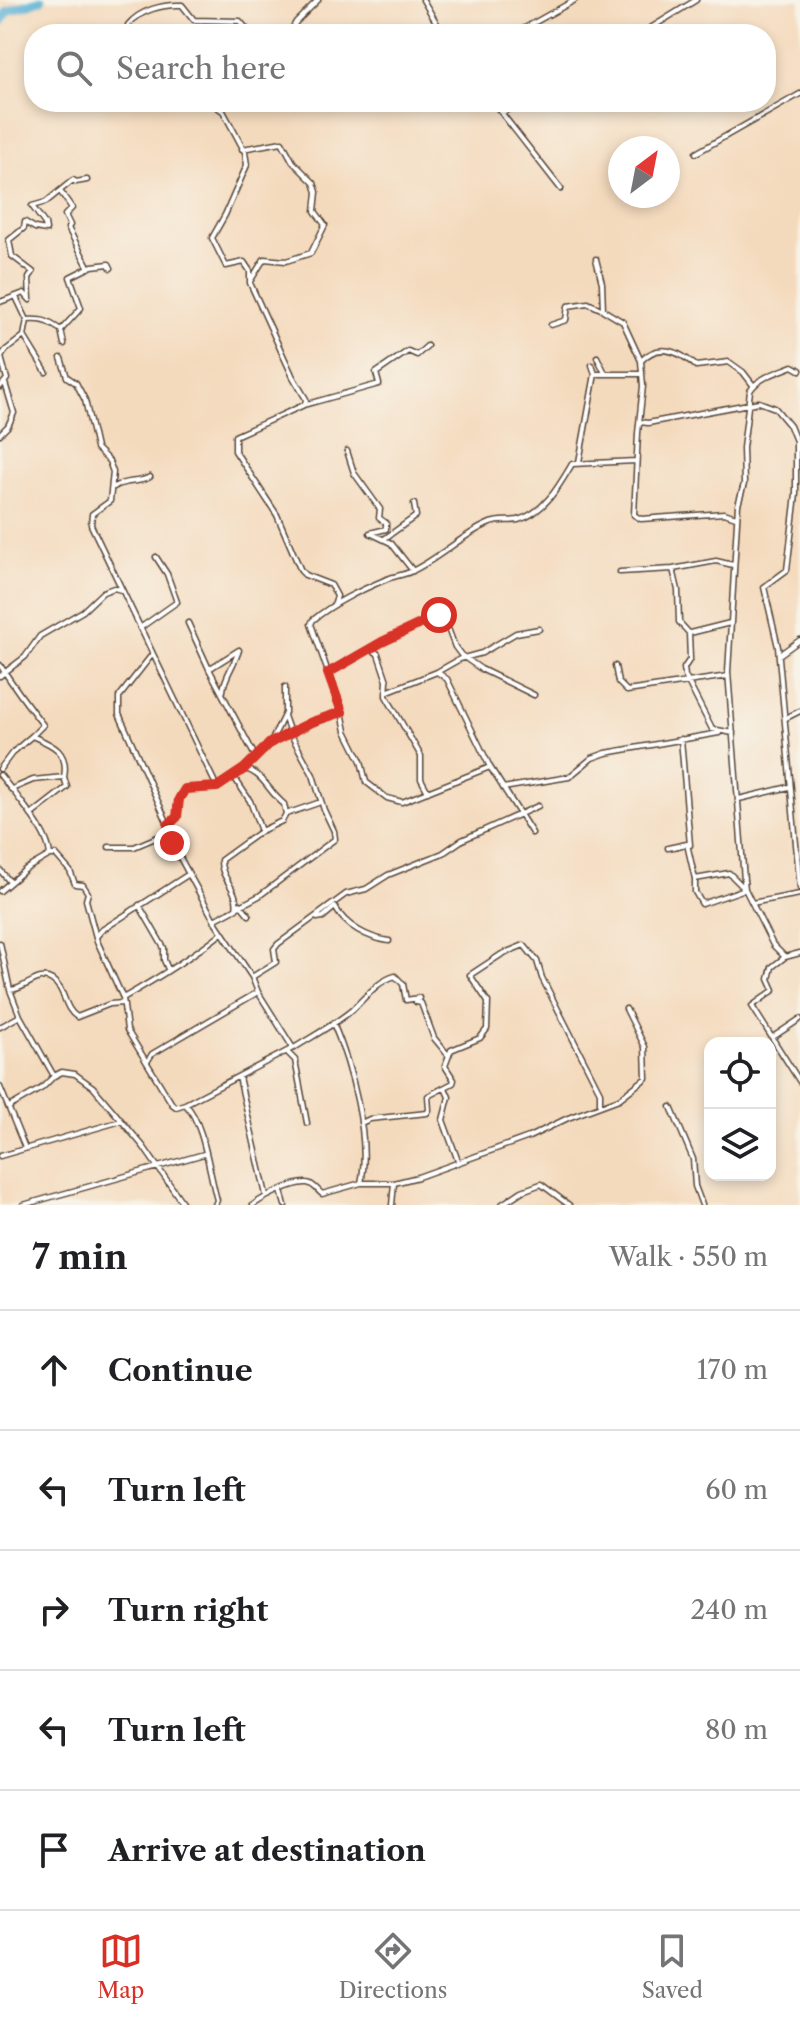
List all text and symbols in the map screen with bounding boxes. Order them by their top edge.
search box [24,24,776,112]
icon: search [52,46,96,90]
text: Search here [116,50,286,87]
north arrow [608,136,680,208]
route start [421,597,457,633]
route end [154,825,190,861]
map controls [704,1037,776,1181]
button: locate [704,1037,776,1109]
button: layers [704,1109,776,1181]
text: 7 min [32,1236,128,1278]
text: Walk · 550 m [609,1241,768,1273]
icon: ahead [32,1348,76,1392]
text: Continue [108,1352,253,1389]
text: 170 m [697,1354,768,1386]
icon: left [32,1468,76,1512]
text: Turn left [108,1472,245,1509]
text: 60 m [705,1474,768,1506]
icon: right [32,1588,76,1632]
text: Turn right [108,1592,268,1629]
text: 240 m [690,1594,768,1626]
icon: left [32,1708,76,1752]
text: Turn left [108,1712,245,1749]
text: 80 m [705,1714,768,1746]
icon: arrive [32,1828,76,1872]
text: Arrive at destination [108,1832,426,1869]
tab: Map [97,1929,144,2004]
tab: Directions [339,1929,447,2004]
tab: Saved [642,1929,703,2004]

